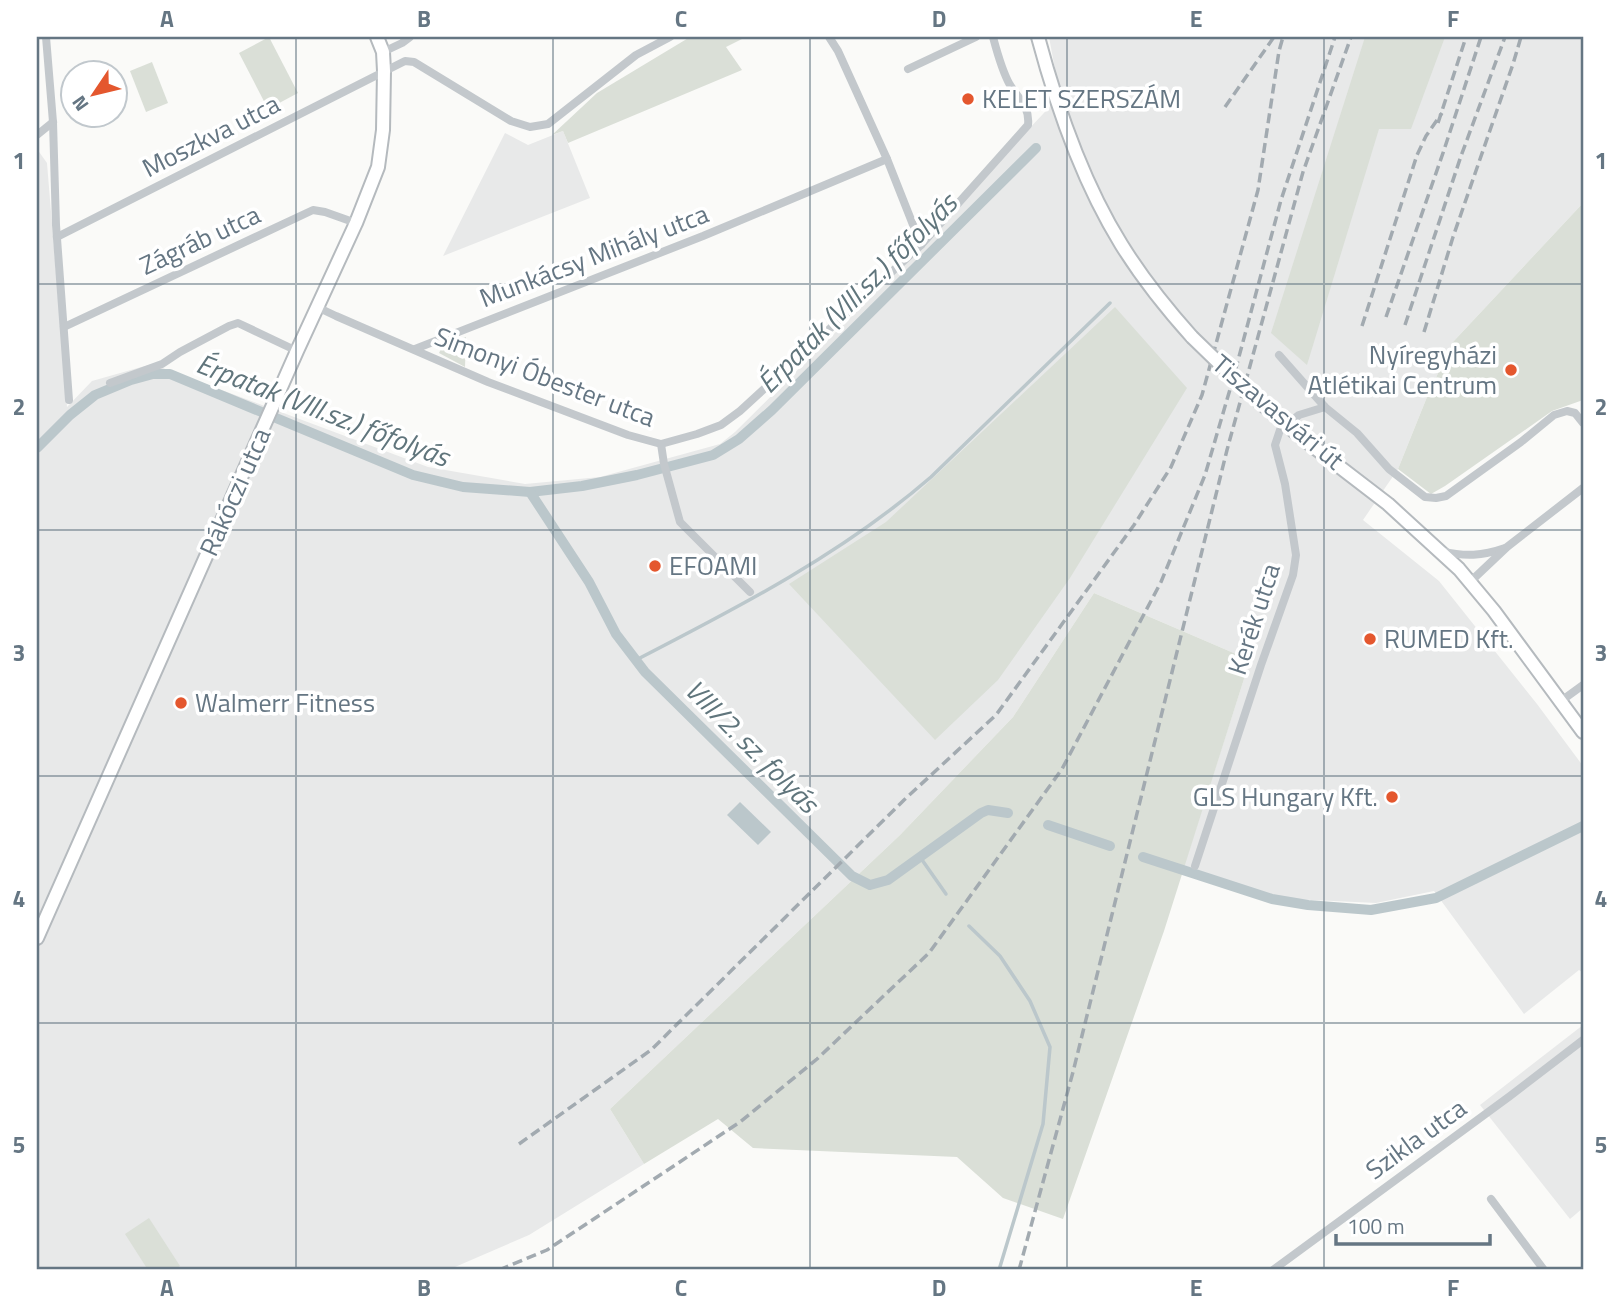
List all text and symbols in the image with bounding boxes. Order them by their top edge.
text: A [160,1,174,36]
text: B [417,1,431,36]
text: C [675,1,687,36]
text: D [932,1,946,36]
text: E [1190,1,1202,36]
text: F [1447,1,1459,36]
north arrow [60,60,130,130]
place label: KELET SZERSZÁM [982,79,1181,118]
street label: Moszkva utca [135,84,287,187]
text: N [64,90,95,118]
marker: KELET SZERSZÁM [960,91,976,107]
text: 1 [13,143,25,178]
text: 1 [1595,143,1607,178]
water label: Érpatak (VIII.sz.) főfolyás [747,181,968,403]
street label: Munkácsy Mihály utca [474,194,714,317]
street label: Zágráb utca [133,195,267,284]
street label: Simonyi Óbester utca [429,317,661,437]
place label: Nyíregyházi Atlétikai Centrum [1308,335,1497,404]
water label: Érpatak (VIII.sz.) főfolyás [190,341,458,478]
street label: Tiszavasvári út [1204,345,1353,479]
marker: Nyíregyházi Atlétikai Centrum [1503,362,1519,378]
text: 2 [13,389,25,424]
text: 2 [1595,389,1607,424]
street label: Rákóczi utca [189,421,280,562]
place label: EFOAMI [669,546,757,585]
marker: EFOAMI [647,558,663,574]
street label: Kerék utca [1217,558,1290,679]
place label: RUMED Kft. [1384,619,1514,658]
marker: RUMED Kft. [1362,631,1378,647]
text: 3 [13,635,25,670]
text: 3 [1595,635,1607,670]
water label: VIII/2. sz. folyás [676,669,831,824]
place label: Walmerr Fitness [195,683,375,722]
marker: Walmerr Fitness [173,695,189,711]
place label: GLS Hungary Kft. [1193,777,1378,816]
marker: GLS Hungary Kft. [1384,789,1400,805]
text: 4 [13,881,25,916]
text: 4 [1595,881,1607,916]
street label: Szikla utca [1357,1089,1474,1188]
text: 5 [13,1127,25,1162]
text: 5 [1595,1127,1607,1162]
scale bar [1336,1202,1490,1246]
text: 100 m [1347,1210,1404,1242]
text: A [160,1270,174,1305]
text: B [417,1270,431,1305]
text: C [675,1270,687,1305]
text: D [932,1270,946,1305]
text: E [1190,1270,1202,1305]
text: F [1447,1270,1459,1305]

